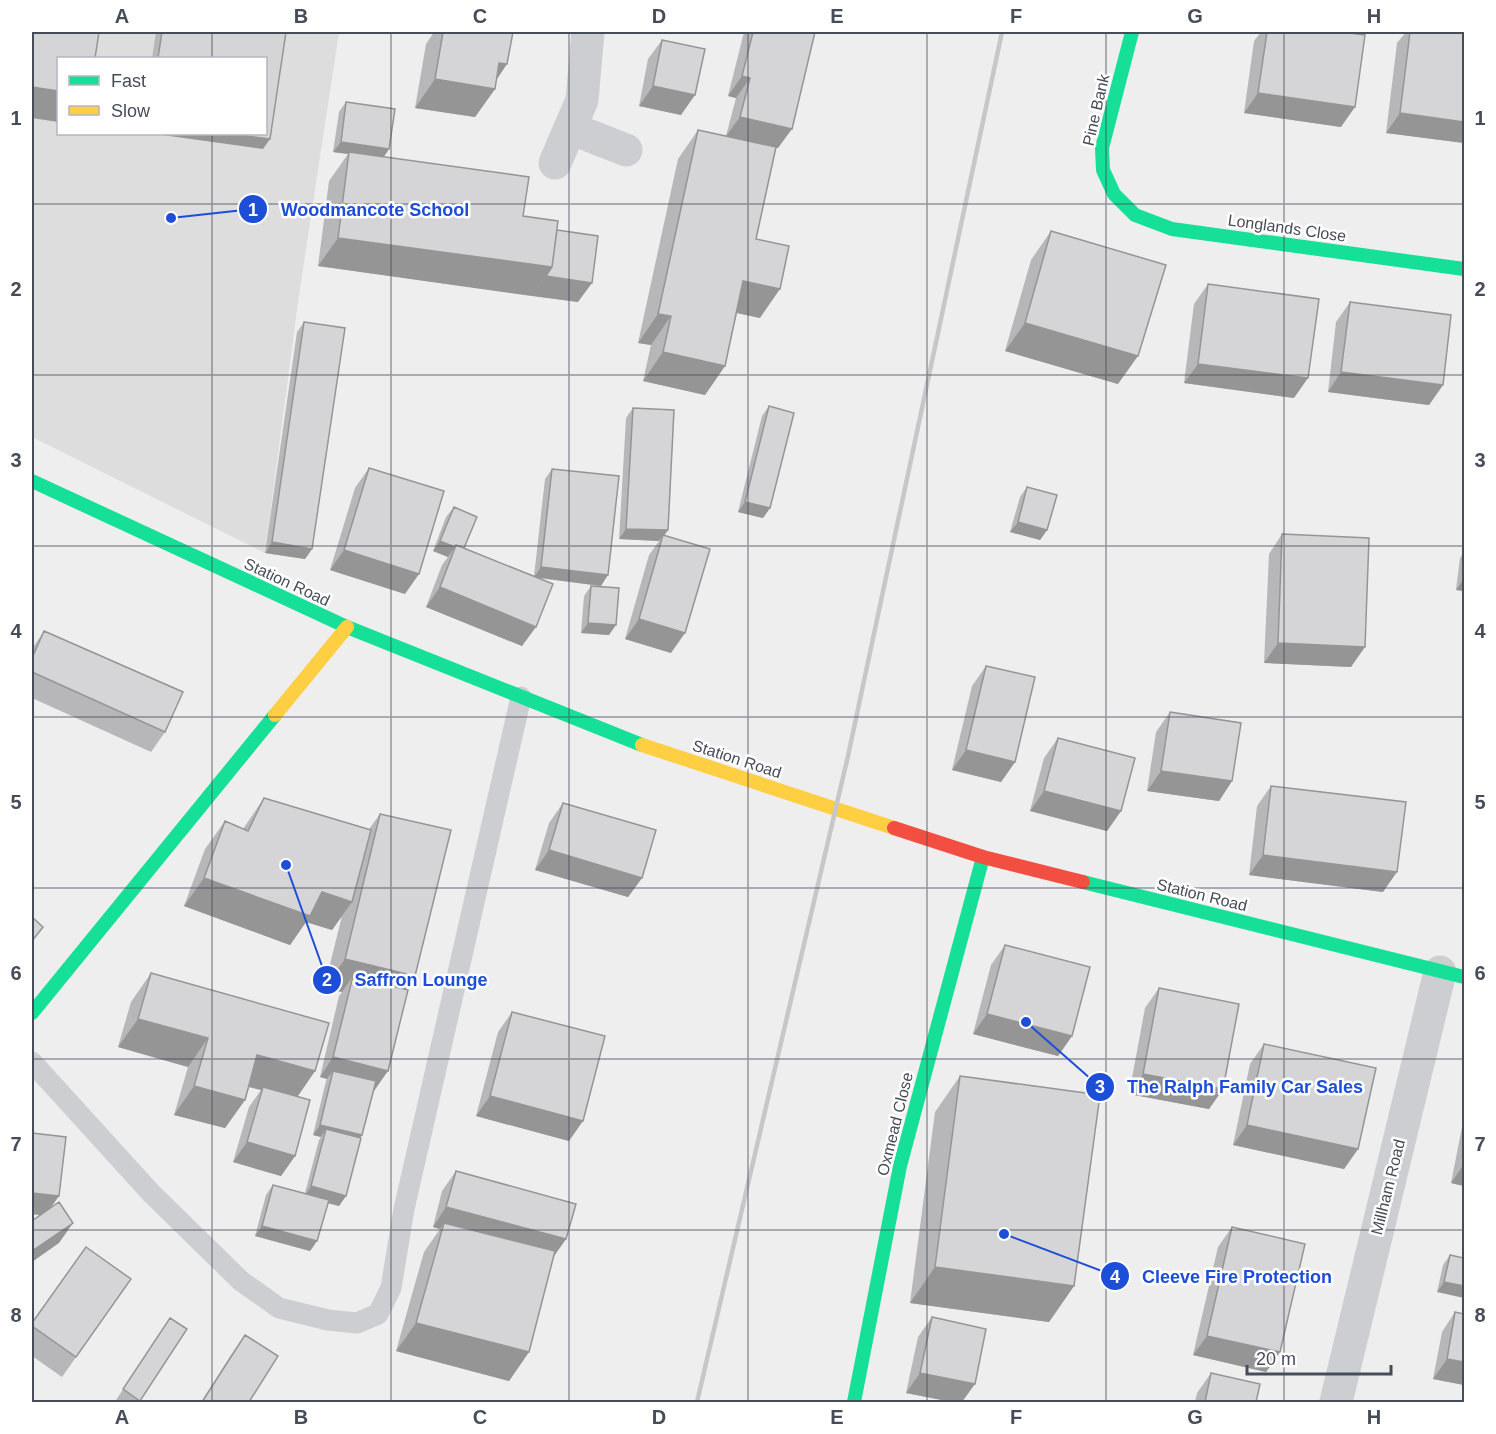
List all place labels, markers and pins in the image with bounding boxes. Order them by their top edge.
callout: Woodmancote School [238,191,481,227]
callout: Saffron Lounge [312,962,499,998]
callout: The Ralph Family Car Sales [1085,1069,1375,1105]
callout: Cleeve Fire Protection [1100,1258,1344,1294]

